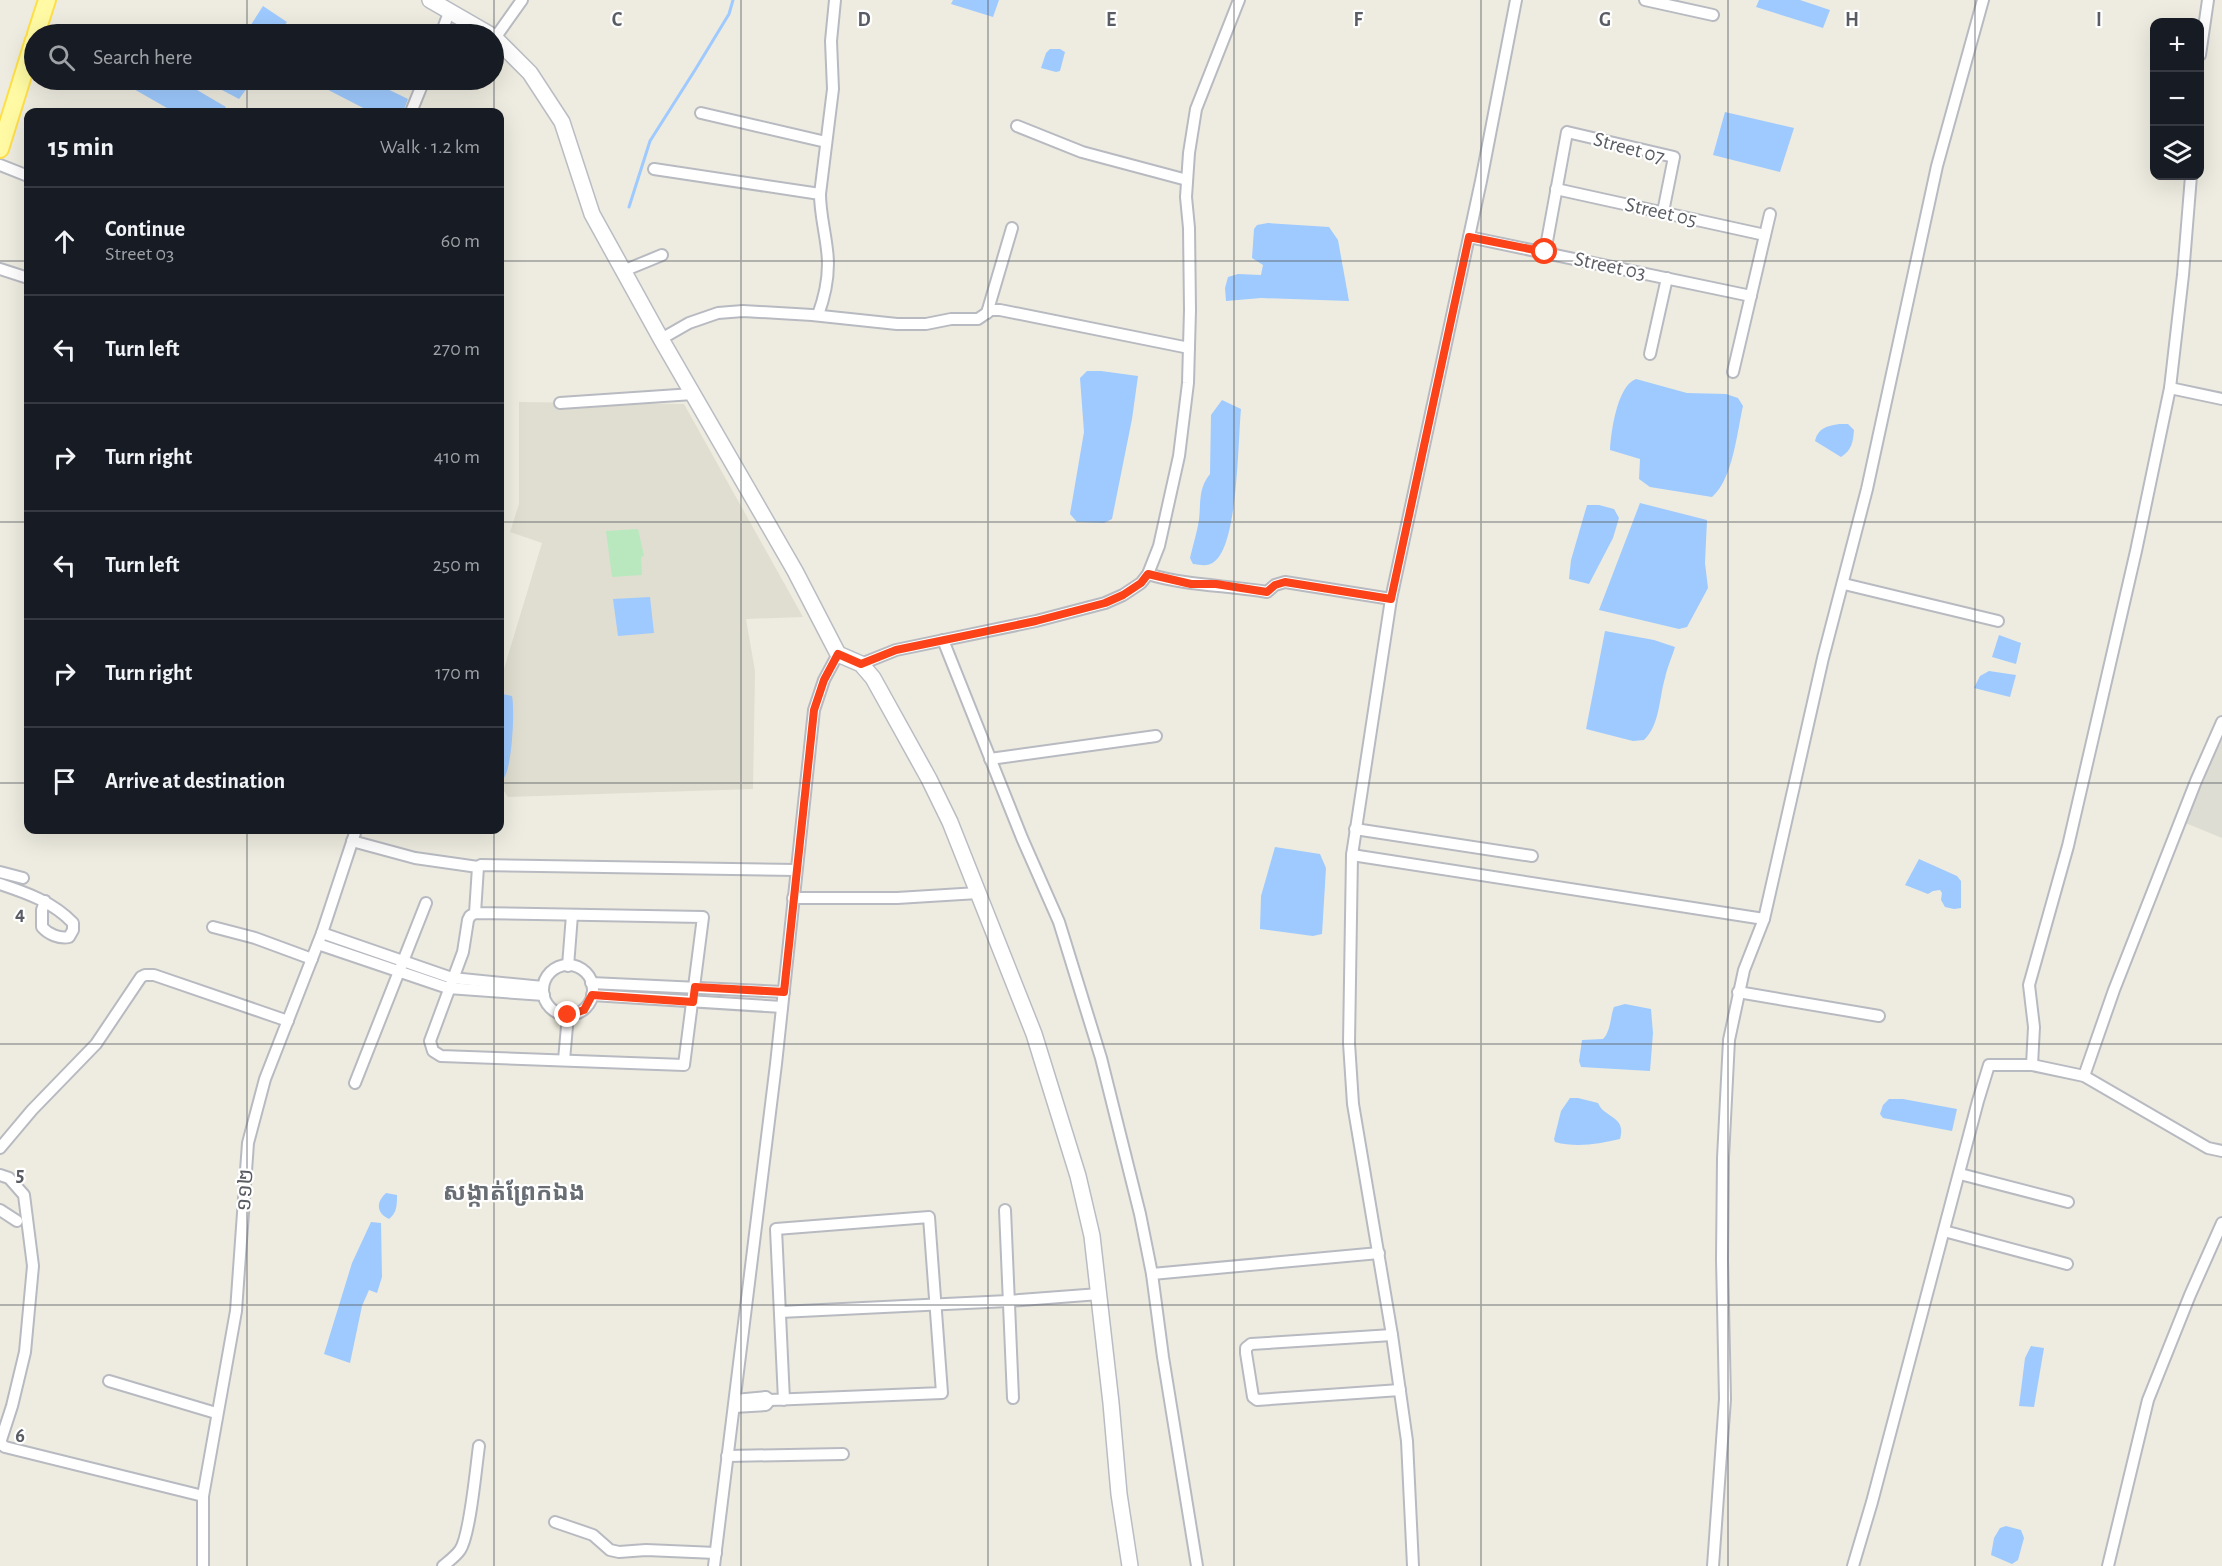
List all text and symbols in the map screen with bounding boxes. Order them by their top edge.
text: C [612,10,623,30]
text: D [857,10,871,30]
text: E [1106,10,1116,30]
text: F [1353,10,1363,30]
text: G [1599,10,1611,30]
text: H [1845,10,1859,30]
text: I [2096,10,2102,30]
map controls [2150,18,2204,180]
button: + [2150,18,2204,72]
search box [24,24,504,90]
icon: search [45,41,78,74]
text: Search here [93,46,192,68]
button: − [2150,72,2204,126]
button: layers [2150,126,2204,180]
street label: Street 07 [1591,128,1667,168]
text: 15 min [48,134,114,160]
text: Walk · 1.2 km [380,137,480,157]
street label: Street 05 [1623,194,1699,230]
text: Continue [105,218,185,240]
icon: ahead [48,225,81,258]
text: 60 m [441,231,480,251]
route start [1531,238,1557,264]
text: Street 03 [105,244,174,264]
street label: Street 03 [1572,248,1648,284]
icon: left [48,333,81,366]
text: Turn left [105,338,179,360]
text: 270 m [433,339,480,359]
icon: right [48,441,81,474]
text: Turn right [105,446,192,468]
text: 410 m [434,447,480,467]
icon: left [48,549,81,582]
text: Turn left [105,554,179,576]
text: 250 m [433,555,480,575]
icon: right [48,657,81,690]
text: Turn right [105,662,192,684]
text: 170 m [435,663,480,683]
icon: arrive [48,765,81,798]
text: Arrive at destination [105,770,285,792]
text: 4 [15,904,25,924]
route end [554,1001,580,1027]
text: 5 [16,1165,24,1185]
street label: ១១២ [233,1168,257,1212]
district label: សង្កាត់ព្រែកឯង [443,1179,585,1207]
text: 6 [15,1426,25,1446]

